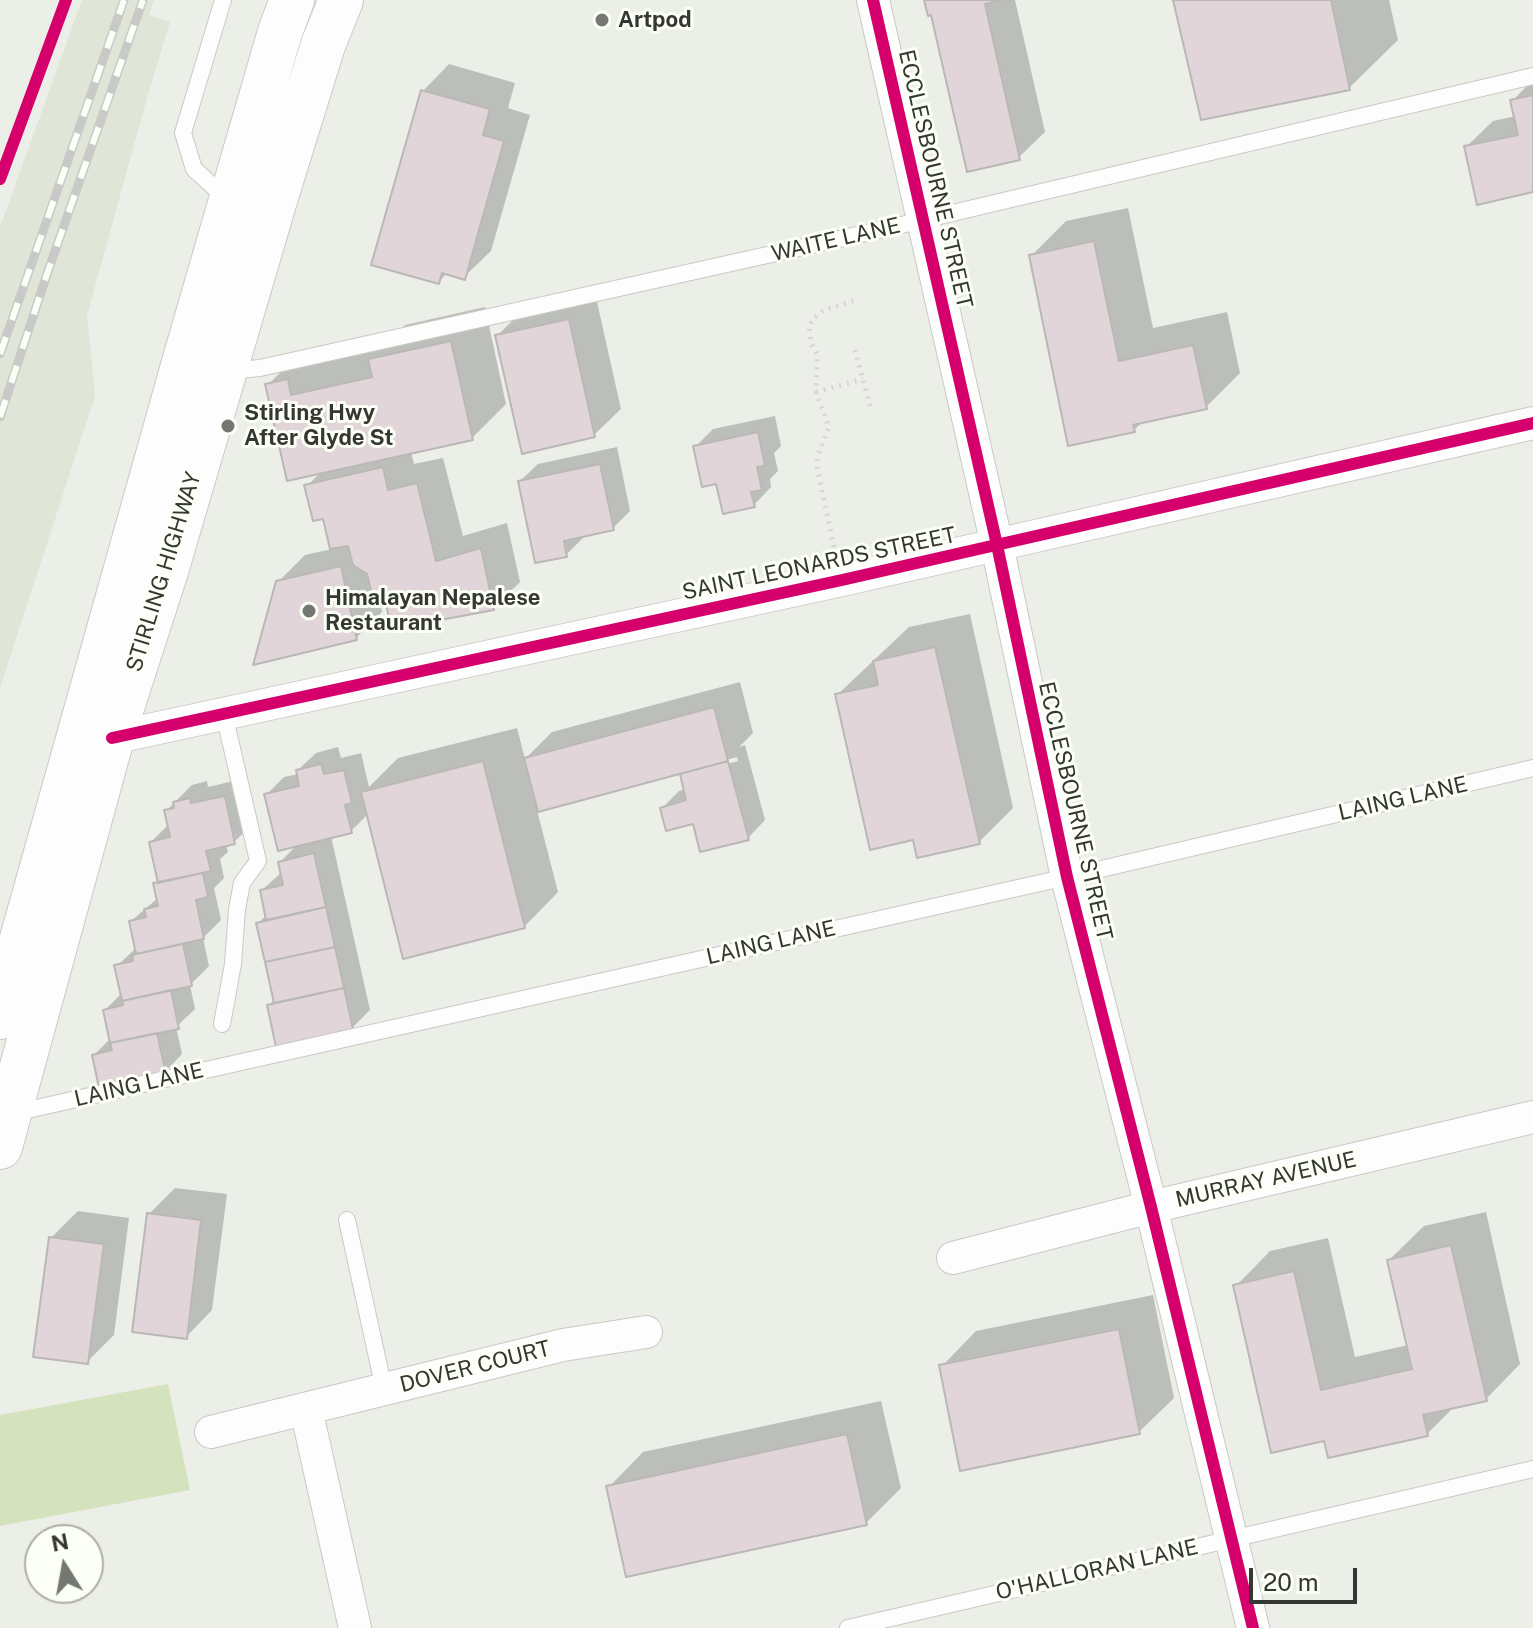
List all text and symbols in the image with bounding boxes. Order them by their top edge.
place label: Artpod [618,7,692,33]
marker: Artpod [593,11,611,29]
street label: ECCLESBOURNE STREET [892,47,978,311]
street label: WAITE LANE [769,212,903,268]
place label: Stirling Hwy After Glyde St [244,400,394,452]
marker: Stirling Hwy After Glyde St [219,417,237,435]
street label: STIRLING HIGHWAY [121,469,207,675]
street label: SAINT LEONARDS STREET [680,522,958,606]
place label: Himalayan Nepalese Restaurant [325,585,540,636]
marker: Himalayan Nepalese Restaurant [300,602,318,620]
street label: ECCLESBOURNE STREET [1032,679,1118,943]
street label: LAING LANE [1336,771,1470,827]
street label: LAING LANE [704,915,838,971]
street label: LAING LANE [72,1057,206,1113]
street label: MURRAY AVENUE [1173,1146,1359,1214]
street label: DOVER COURT [397,1336,553,1398]
north arrow [24,1524,104,1604]
text: N [49,1528,71,1557]
street label: O'HALLORAN LANE [993,1534,1201,1606]
scale bar [1253,1552,1361,1602]
text: 20 m [1263,1568,1319,1596]

